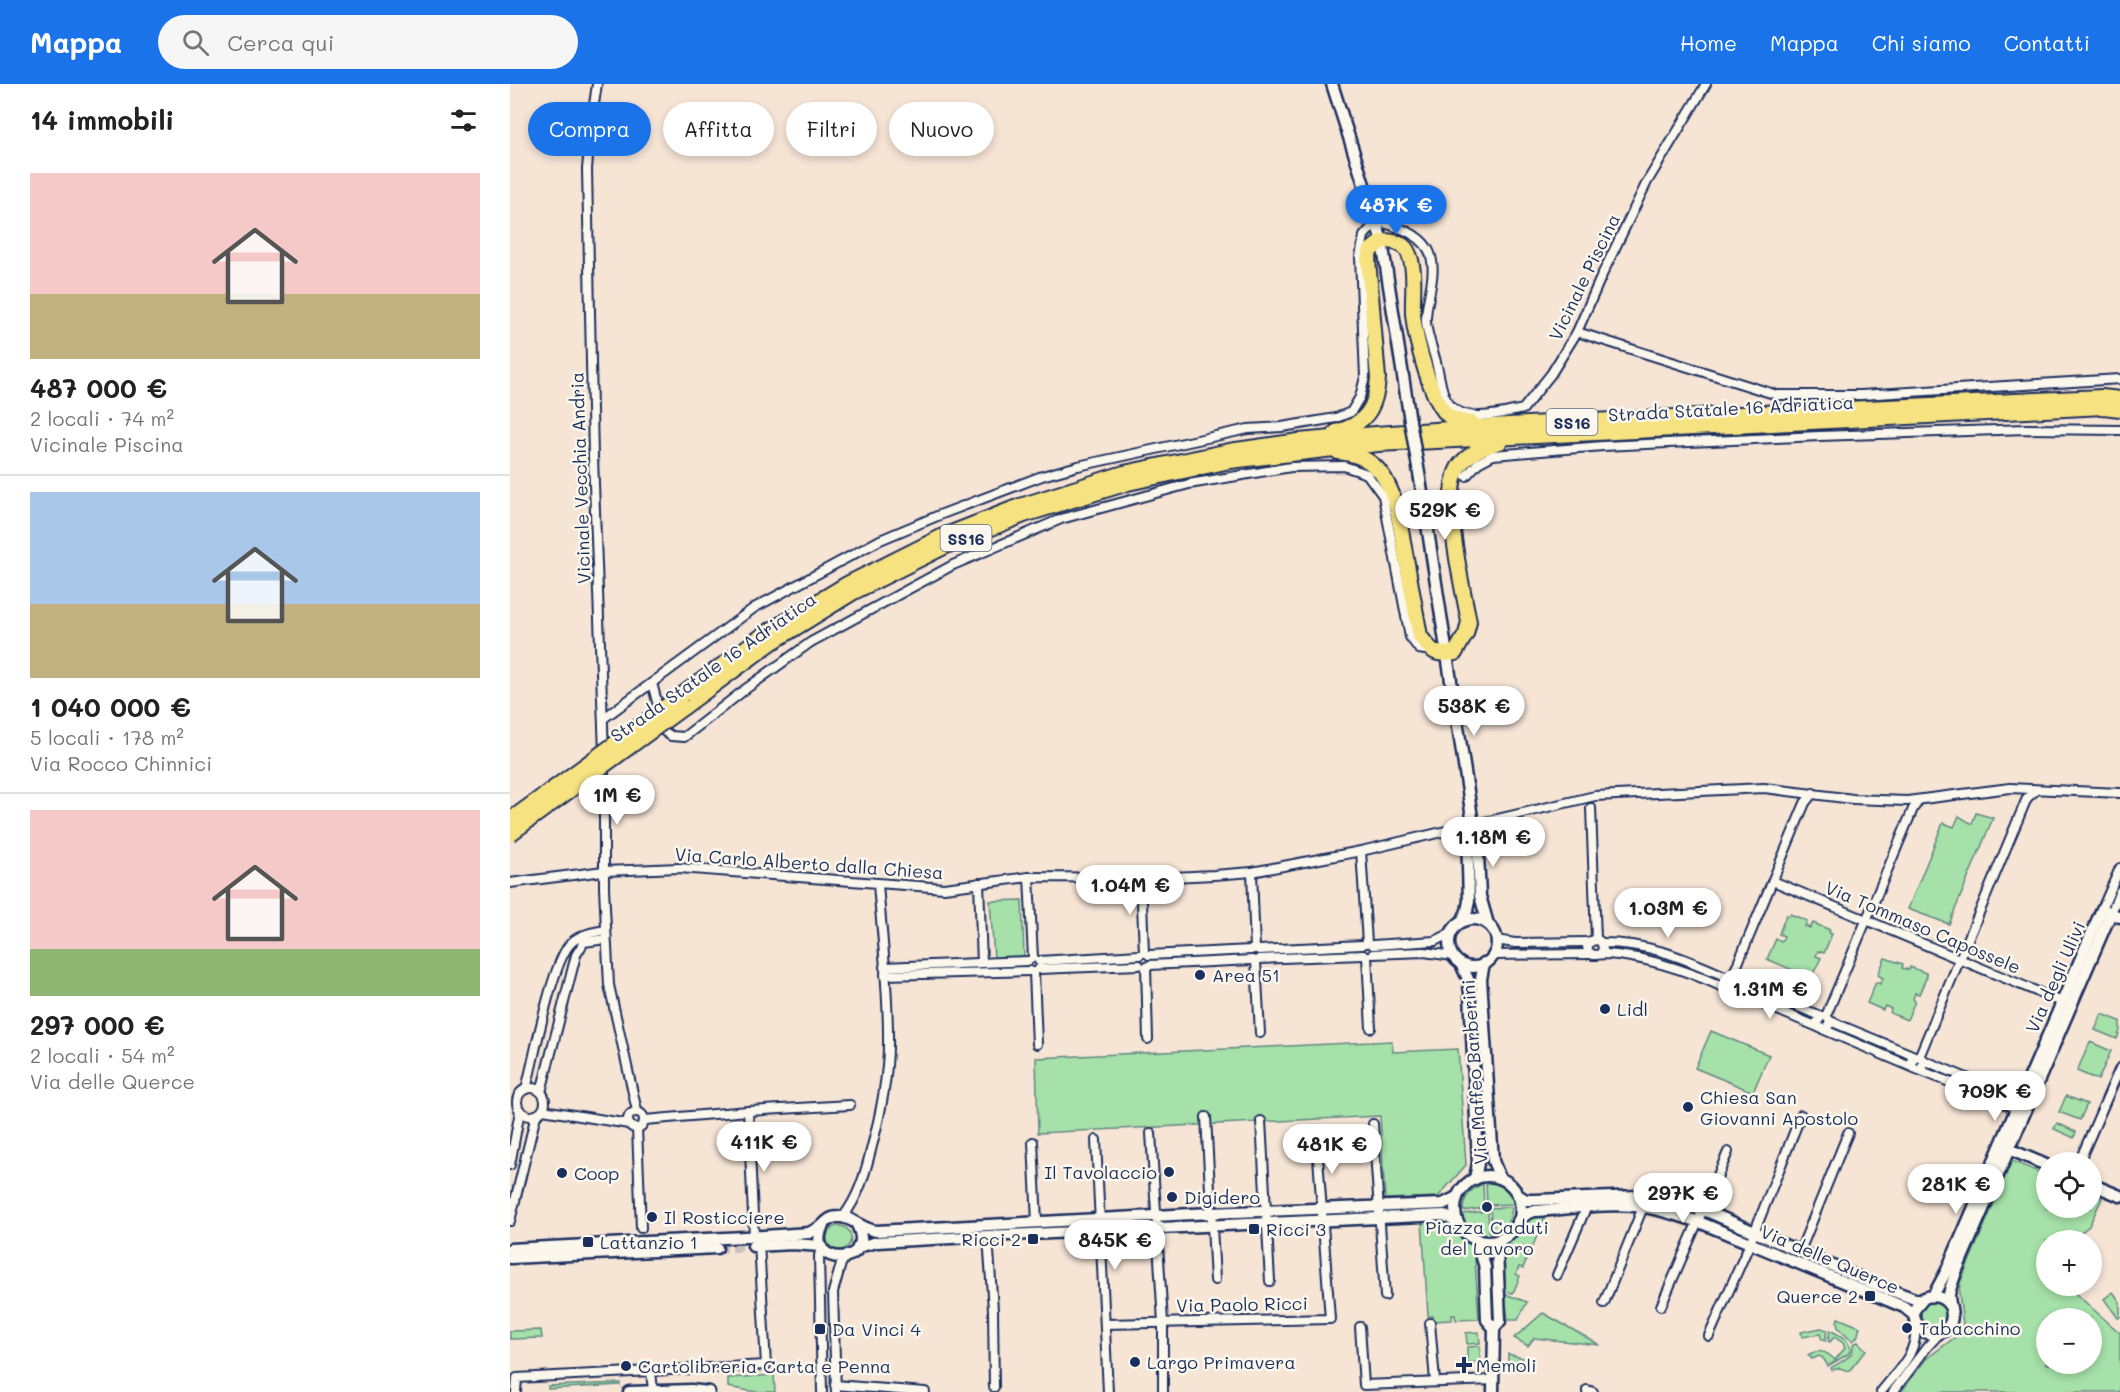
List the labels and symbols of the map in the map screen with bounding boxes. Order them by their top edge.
pin: 487K € [1347,185,1445,236]
street label: Vicinale Piscina [1543,210,1625,344]
street label: Vicinale Vecchia Andria [564,372,596,584]
street label: Strada Statale 16 Adriatica [1608,390,1854,426]
road number: SS16 [1546,409,1598,435]
pin: 529K € [1396,490,1494,541]
road number: SS16 [940,525,992,551]
street label: Strada Statale 16 Adriatica [605,587,821,747]
pin: 538K € [1425,686,1523,737]
pin: 1M € [581,775,653,826]
pin: 1.18M € [1438,817,1548,868]
street label: Via Carlo Alberto dalla Chiesa [674,842,944,884]
pin: 1.04M € [1075,865,1185,916]
street label: Via Tommaso Capossele [1822,875,2024,979]
pin: 1.03M € [1613,888,1723,939]
street label: Via degli Ulivi [2020,917,2090,1037]
place label: Area 51 [1212,963,1280,987]
marker: Area 51 [1193,968,1207,982]
pin: 1.31M € [1715,969,1825,1020]
street label: Via Maffeo Barberini [1456,979,1492,1165]
place label: Lidl [1617,997,1648,1021]
marker: Lidl [1598,1002,1612,1016]
pin: 709K € [1946,1071,2044,1122]
place label: Chiesa San Giovanni Apostolo [1700,1085,1859,1130]
marker: Chiesa San Giovanni Apostolo [1681,1100,1695,1114]
pin: 411K € [715,1122,813,1173]
pin: 481K € [1283,1124,1381,1175]
place label: Il Tavolaccio [1044,1160,1157,1184]
place label: Coop [574,1161,619,1185]
pin: 281K € [1907,1164,2005,1215]
marker: Il Tavolaccio [1162,1165,1176,1179]
marker: Coop [555,1166,569,1180]
pin: 297K € [1634,1173,1732,1224]
place label: Digidero [1184,1185,1260,1209]
marker: Digidero [1165,1190,1179,1204]
marker: Piazza Caduti del Lavoro [1480,1200,1494,1214]
place label: Il Rosticciere [664,1205,785,1229]
marker: Il Rosticciere [645,1210,659,1224]
place label: Piazza Caduti del Lavoro [1425,1215,1549,1260]
place label: Ricci 3 [1266,1217,1326,1241]
street label: Via delle Querce [1757,1219,1903,1299]
pin: 845K € [1066,1220,1164,1271]
marker: Ricci 3 [1247,1222,1261,1236]
place label: Ricci 2 [961,1227,1021,1251]
place label: Lattanzio 1 [600,1230,698,1254]
marker: Ricci 2 [1026,1232,1040,1246]
marker: Lattanzio 1 [581,1235,595,1249]
place label: Querce 2 [1776,1284,1858,1308]
marker: Querce 2 [1863,1289,1877,1303]
street label: Via Paolo Ricci [1176,1291,1308,1317]
place label: Tabacchino [1919,1316,2021,1340]
place label: Da Vinci 4 [832,1317,921,1341]
marker: Tabacchino [1900,1321,1914,1335]
marker: Da Vinci 4 [813,1322,827,1336]
place label: Largo Primavera [1147,1350,1296,1374]
place label: Memoli [1476,1353,1537,1377]
place label: Cartolibreria Carta e Penna [638,1354,891,1378]
marker: Largo Primavera [1128,1355,1142,1369]
marker: Memoli [1457,1358,1471,1372]
marker: Cartolibreria Carta e Penna [619,1359,633,1373]

